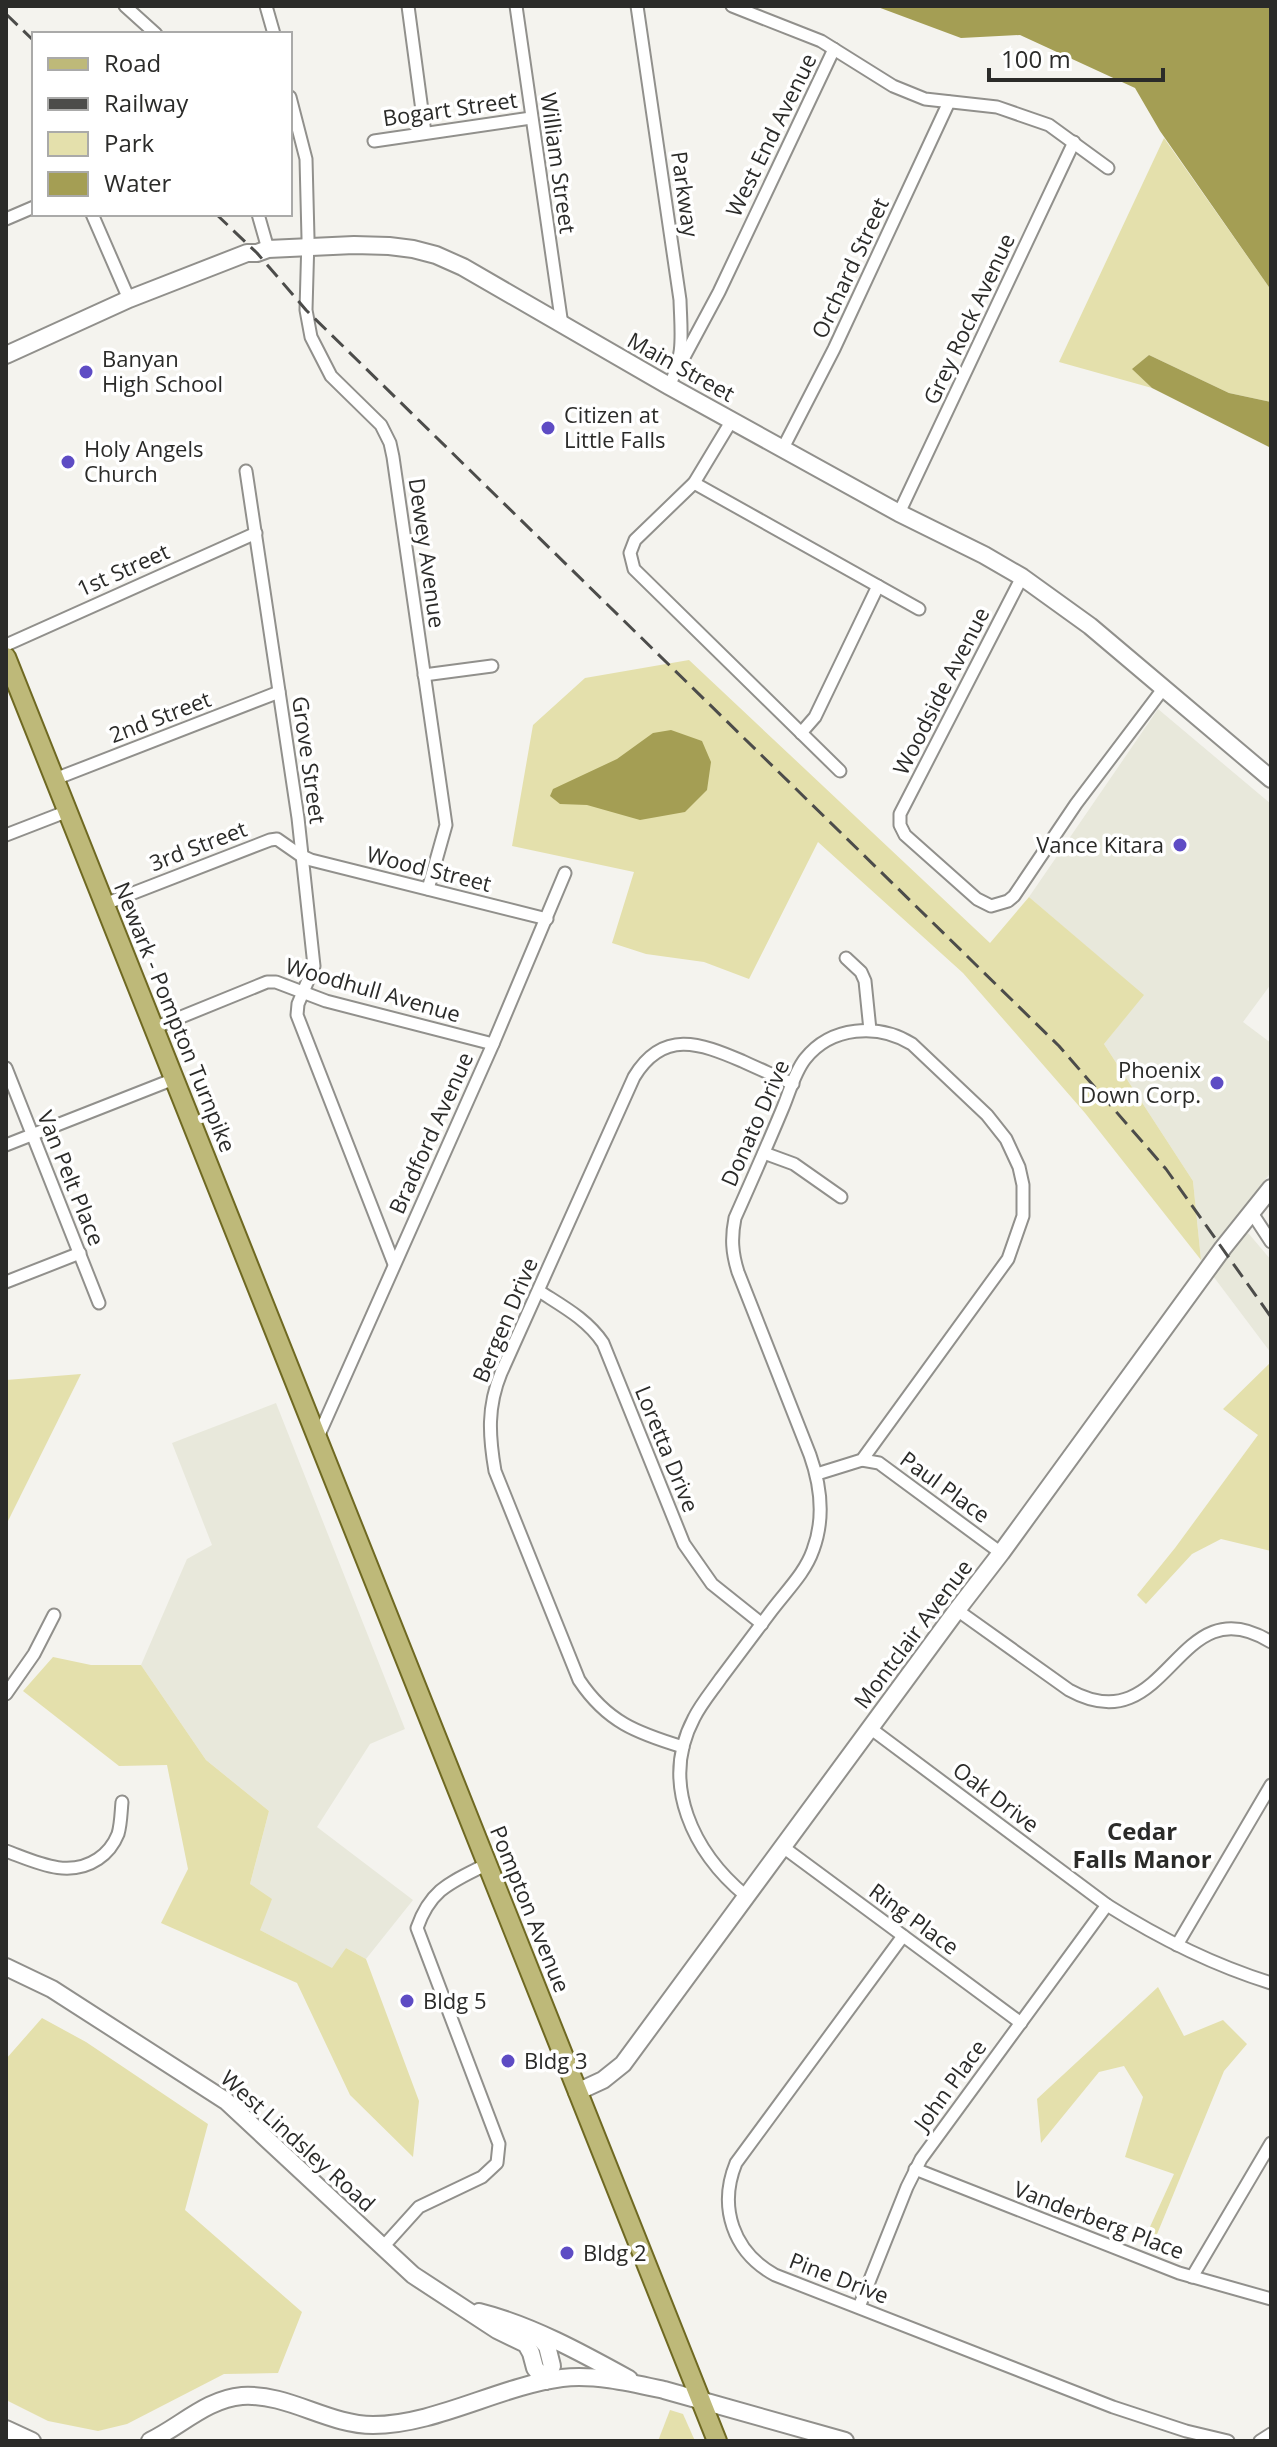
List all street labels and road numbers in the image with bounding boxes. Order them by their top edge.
street label: West End Avenue [718,48,823,221]
street label: Bogart Street [381,84,519,132]
street label: William Street [534,90,584,236]
street label: Parkway [665,149,707,240]
street label: Orchard Street [803,192,895,343]
street label: Grey Rock Avenue [915,228,1021,409]
street label: Main Street [623,324,741,408]
street label: Dewey Avenue [403,476,453,630]
street label: 1st Street [72,535,174,603]
street label: Woodside Avenue [885,602,995,780]
street label: 2nd Street [104,683,215,749]
street label: Grove Street [286,694,334,826]
street label: 3rd Street [145,813,251,877]
street label: Wood Street [364,838,495,898]
street label: Newark - Pompton Turnpike [108,877,244,1156]
street label: Woodhull Avenue [282,950,464,1028]
street label: Bradford Avenue [381,1047,479,1218]
street label: Donato Drive [713,1055,795,1191]
street label: Van Pelt Place [31,1106,113,1250]
street label: Bergen Drive [464,1253,544,1387]
street label: Loretta Drive [629,1381,707,1516]
street label: Paul Place [895,1443,997,1529]
street label: Montclair Avenue [846,1553,978,1714]
street label: Oak Drive [947,1754,1046,1838]
street label: Pompton Avenue [484,1821,578,1996]
street label: Ring Place [864,1875,966,1961]
street label: John Place [905,2033,992,2138]
street label: West Lindsley Road [215,2063,382,2218]
street label: Vanderberg Place [1010,2173,1189,2265]
street label: Pine Drive [785,2244,893,2310]

